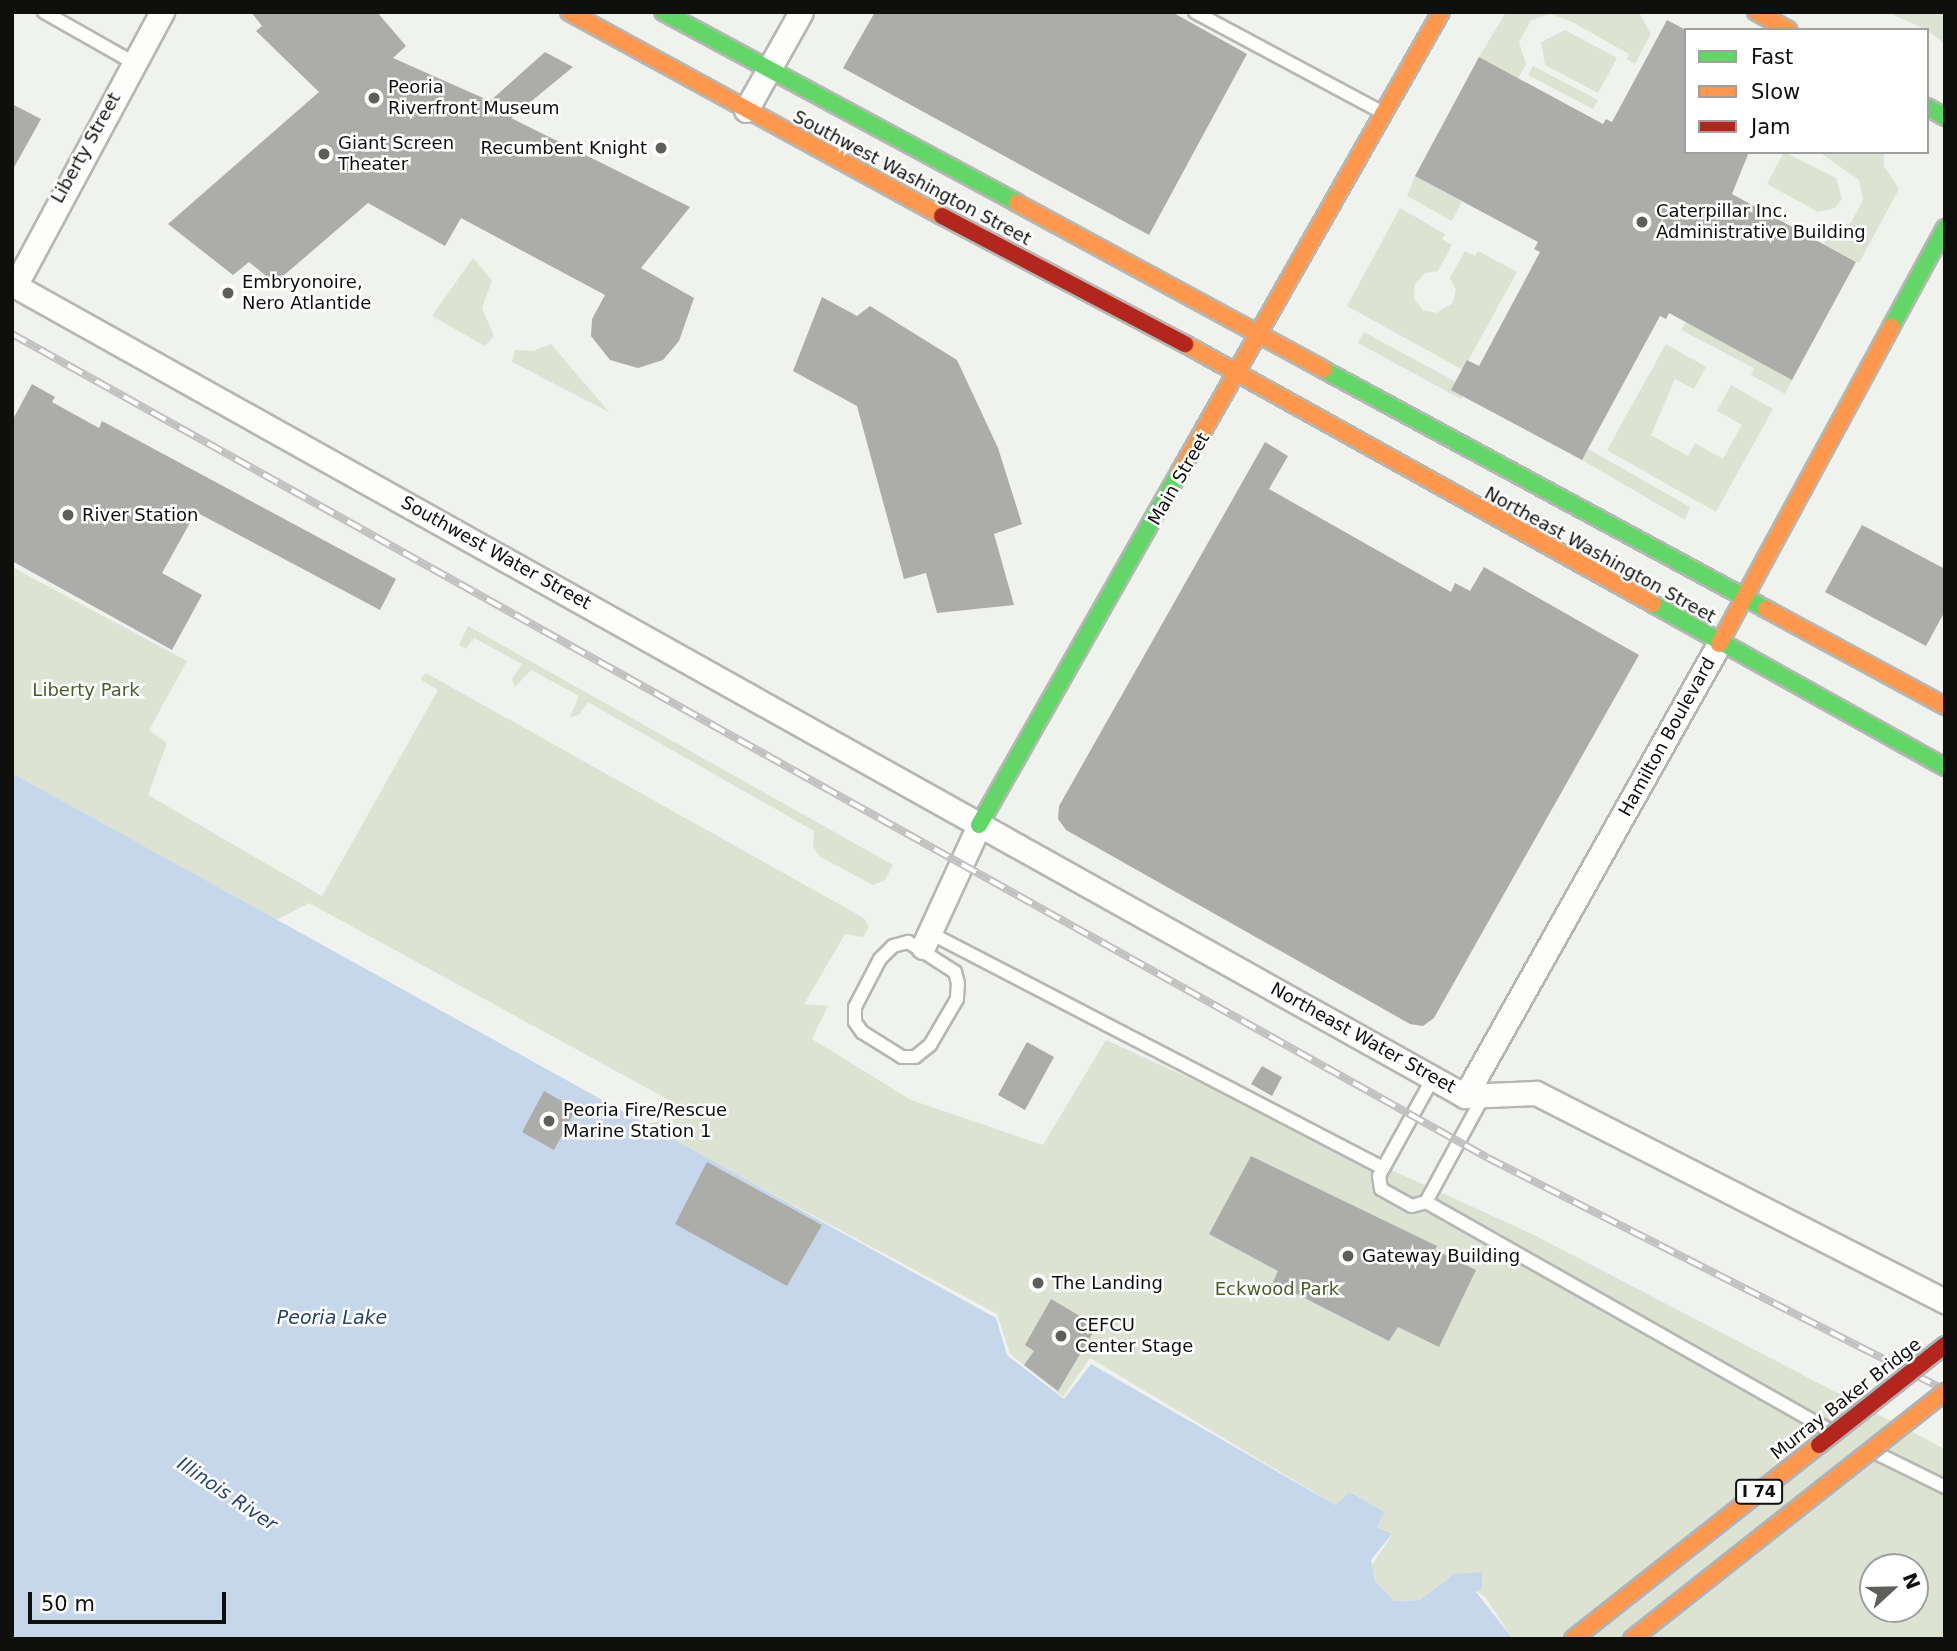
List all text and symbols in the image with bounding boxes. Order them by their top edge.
legend [1684,28,1929,154]
text: Fast [1751,45,1793,69]
place label: Peoria Riverfront Museum [388,77,560,119]
text: Slow [1751,80,1800,104]
street label: Liberty Street [47,89,125,207]
marker: Peoria Riverfront Museum [366,90,382,106]
street label: Southwest Washington Street [789,106,1035,250]
text: Jam [1751,115,1791,139]
place label: Giant Screen Theater [338,133,454,176]
place label: Recumbent Knight [481,137,647,159]
marker: Recumbent Knight [653,140,669,156]
marker: Giant Screen Theater [316,146,332,162]
place label: Caterpillar Inc. Administrative Building [1656,201,1866,244]
marker: Caterpillar Inc. Administrative Building [1634,214,1650,230]
place label: Embryonoire, Nero Atlantide [242,272,371,314]
marker: Embryonoire, Nero Atlantide [220,285,236,301]
street label: Main Street [1144,429,1214,529]
street label: Northeast Washington Street [1481,482,1719,628]
street label: Southwest Water Street [397,492,595,614]
place label: River Station [82,504,198,526]
marker: River Station [60,507,76,523]
street label: Hamilton Boulevard [1614,654,1720,820]
park label: Liberty Park [32,679,140,701]
street label: Northeast Water Street [1267,978,1459,1098]
place label: Peoria Fire/Rescue Marine Station 1 [563,1100,727,1142]
marker: Peoria Fire/Rescue Marine Station 1 [541,1113,557,1129]
place label: Gateway Building [1362,1245,1520,1267]
marker: Gateway Building [1340,1248,1356,1264]
place label: The Landing [1052,1272,1163,1294]
marker: The Landing [1030,1275,1046,1291]
park label: Eckwood Park [1215,1278,1339,1300]
water label: Peoria Lake [277,1307,387,1329]
place label: CEFCU Center Stage [1075,1315,1193,1358]
marker: CEFCU Center Stage [1053,1328,1069,1344]
street label: Murray Baker Bridge [1767,1334,1925,1464]
water label: Illinois River [173,1452,281,1536]
road number: I 74 [1734,1480,1784,1504]
north arrow [1859,1553,1929,1623]
text: N [1898,1569,1925,1592]
scale bar [32,1578,229,1622]
text: 50 m [41,1592,95,1616]

